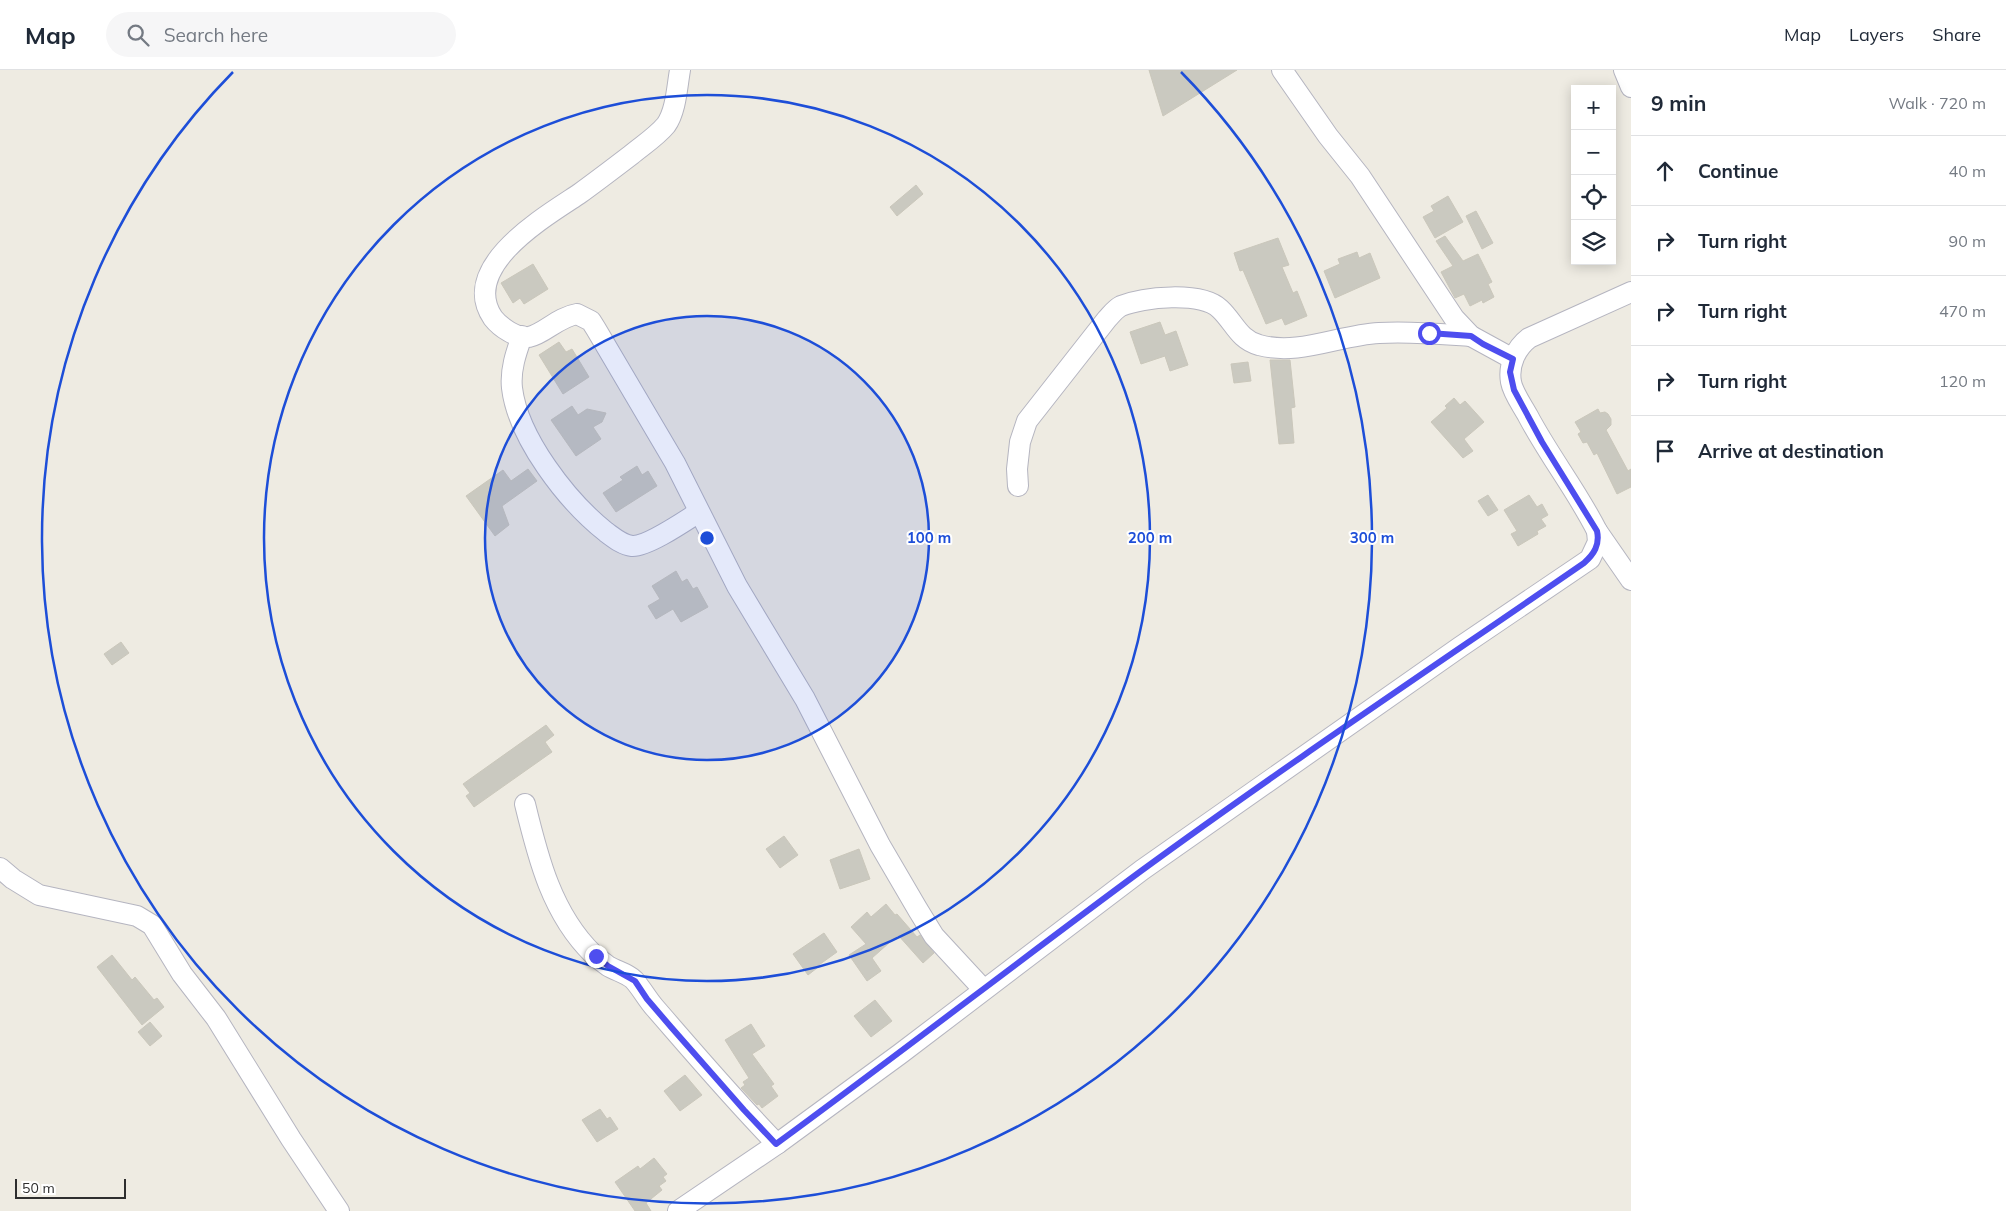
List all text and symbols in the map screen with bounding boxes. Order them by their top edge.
search box [106,12,456,57]
text: Map [25,20,76,50]
icon: search [124,21,152,49]
text: Search here [164,23,268,47]
text: Map [1784,23,1821,46]
text: Layers [1849,23,1904,46]
text: Share [1932,23,1981,46]
map controls [1571,85,1616,265]
button: + [1571,85,1616,130]
text: 9 min [1651,90,1706,116]
text: Walk · 720 m [1888,93,1986,113]
button: − [1571,130,1616,175]
icon: ahead [1651,157,1679,185]
text: Continue [1698,159,1778,183]
text: 40 m [1949,161,1986,181]
button: locate [1571,175,1616,220]
button: layers [1571,220,1616,265]
icon: right [1651,227,1679,255]
text: Turn right [1698,229,1787,253]
text: 90 m [1949,231,1986,251]
icon: right [1651,297,1679,325]
text: Turn right [1698,299,1787,323]
text: 470 m [1939,301,1986,321]
route start [1418,322,1441,345]
icon: right [1651,367,1679,395]
text: Turn right [1698,369,1787,393]
text: 120 m [1939,371,1986,391]
icon: arrive [1651,437,1679,465]
text: Arrive at destination [1698,439,1884,463]
text: 100 m [907,528,951,547]
text: 200 m [1128,528,1172,547]
text: 300 m [1350,528,1394,547]
centre of rings [698,529,716,547]
route end [585,945,608,968]
scale bar [15,1176,126,1199]
text: 50 m [22,1179,55,1197]

